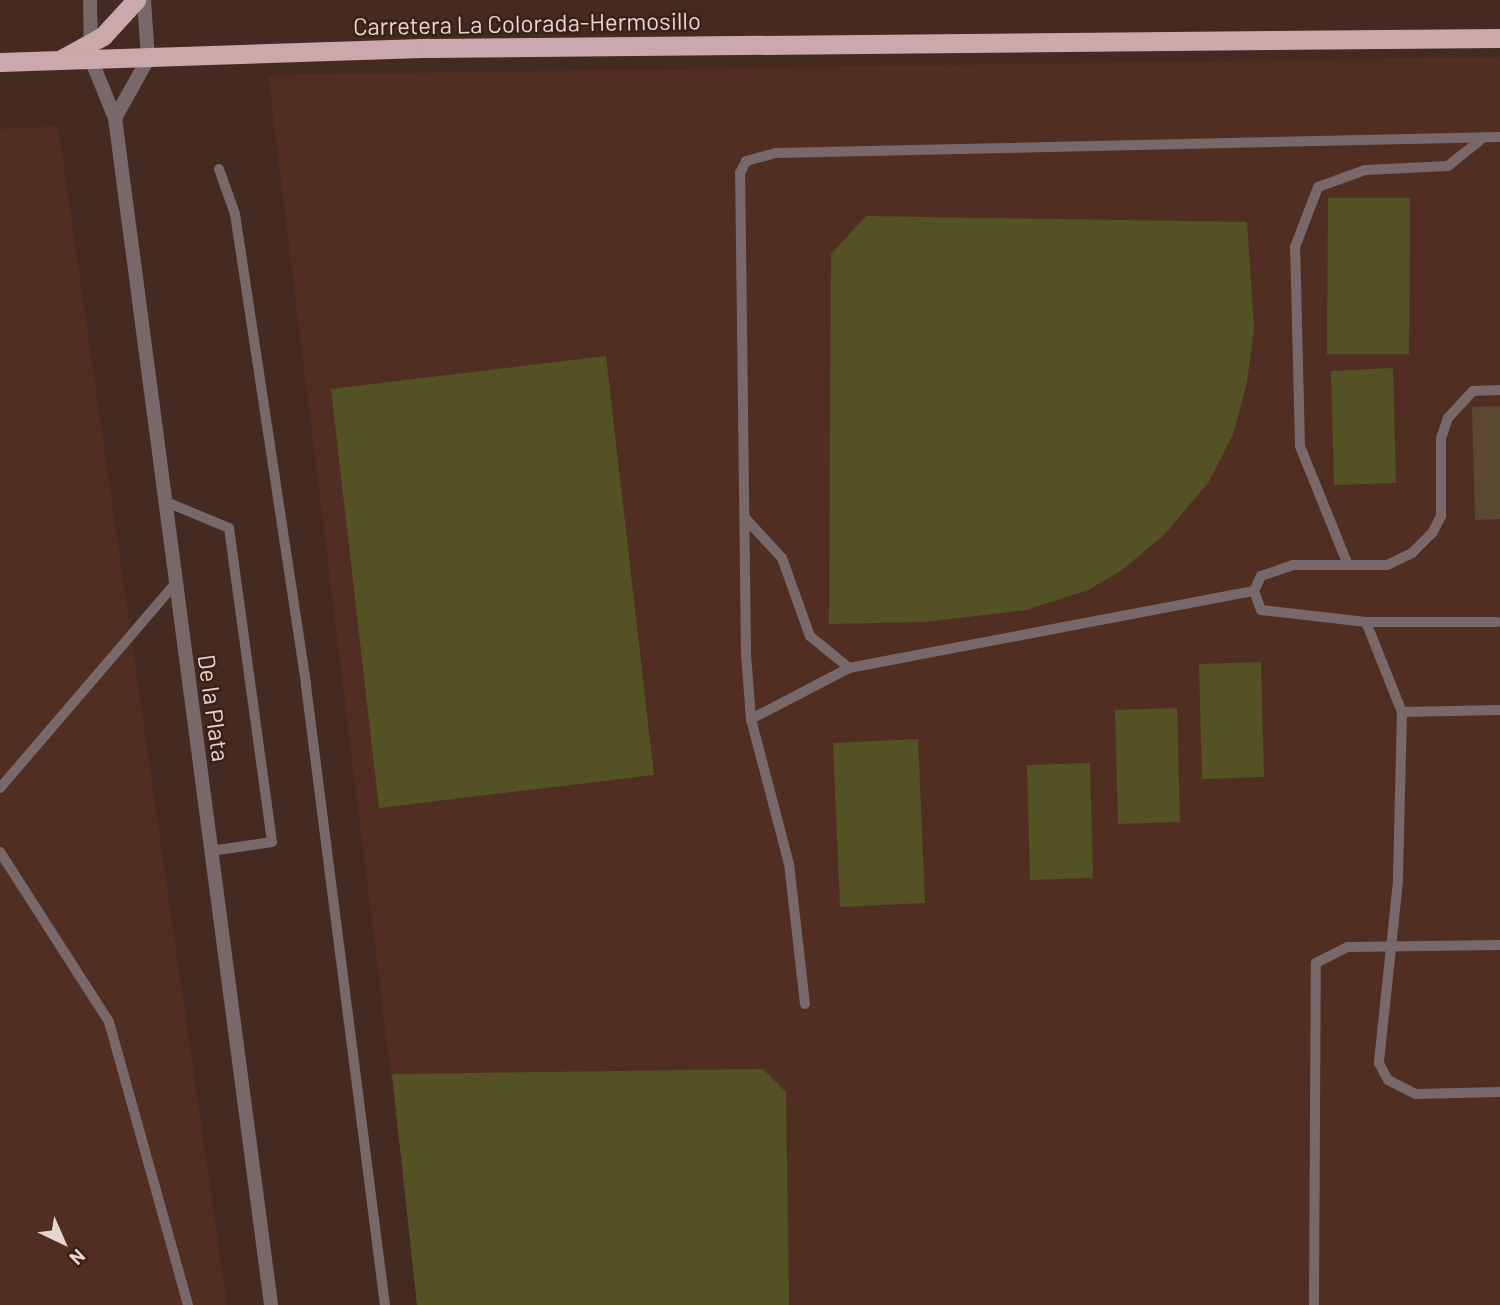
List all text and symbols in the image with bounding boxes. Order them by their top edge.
street label: Carretera La Colorada-Hermosillo [353,6,701,40]
street label: De la Plata [192,653,236,763]
north arrow [28,1207,98,1277]
text: N [65,1245,90,1270]

